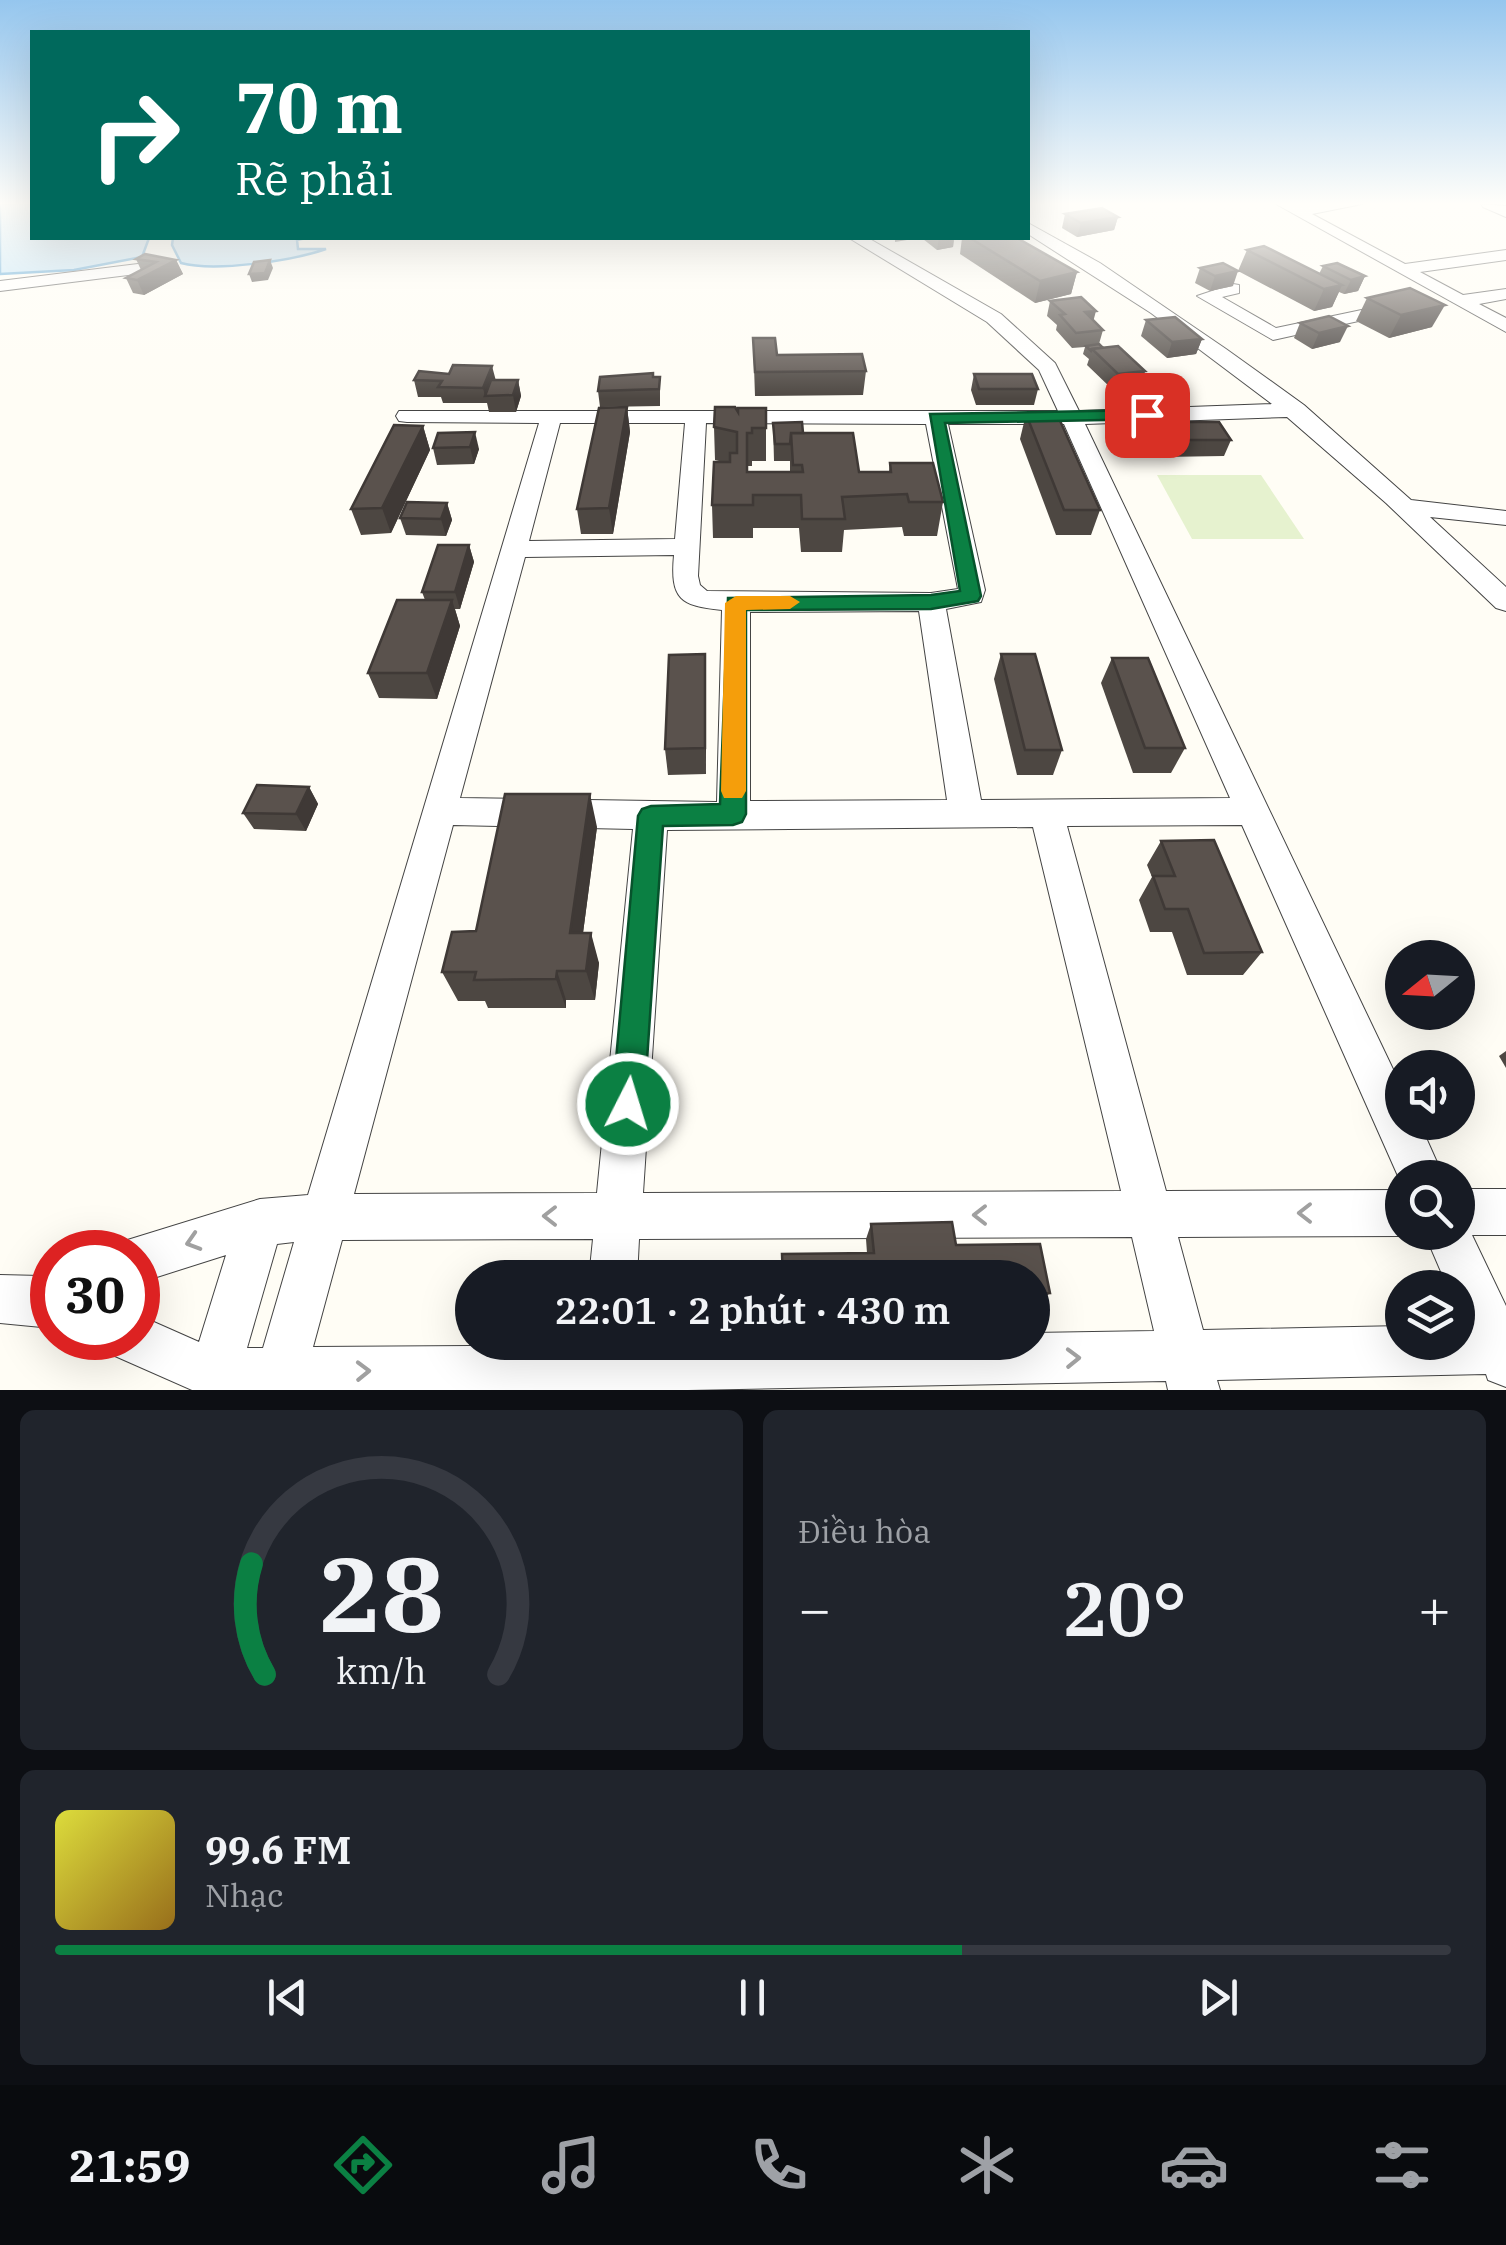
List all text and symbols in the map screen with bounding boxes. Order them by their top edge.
text: 70 m [235,61,403,152]
icon: right [70,70,200,200]
text: Rẽ phải [235,149,394,207]
pin [1105,373,1190,458]
icon: arrive [1120,388,1175,443]
north arrow [1385,940,1475,1030]
map controls [1385,940,1475,1360]
button: sound [1385,1050,1475,1140]
position arrow [576,1052,680,1156]
button: search [1385,1160,1475,1250]
one-way arrow [1297,1202,1312,1224]
one-way arrow [972,1204,988,1225]
one-way arrow [542,1205,558,1227]
speed limit sign: 30 [30,1230,160,1360]
one-way arrow [185,1230,202,1251]
button: layers [1385,1270,1475,1360]
text: 22:01 · 2 phút · 430 m [554,1285,951,1334]
one-way arrow [1065,1347,1081,1368]
one-way arrow [356,1360,371,1382]
text: Điều hòa [798,1510,931,1552]
text: 28 [319,1525,444,1661]
text: 20° [1062,1559,1187,1657]
text: − [798,1573,831,1644]
text: + [1418,1573,1451,1644]
text: km/h [336,1647,427,1694]
text: 99.6 FM [205,1825,351,1874]
text: Nhạc [205,1874,284,1916]
icon: previous [260,1970,315,2025]
icon: pause [725,1970,780,2025]
icon: next [1191,1970,1246,2025]
icon: directions [328,2130,398,2200]
icon: music [536,2130,606,2200]
icon: phone [744,2130,814,2200]
icon: climate [952,2130,1022,2200]
icon: car [1159,2130,1229,2200]
icon: filters [1367,2130,1437,2200]
text: 21:59 [69,2136,191,2194]

